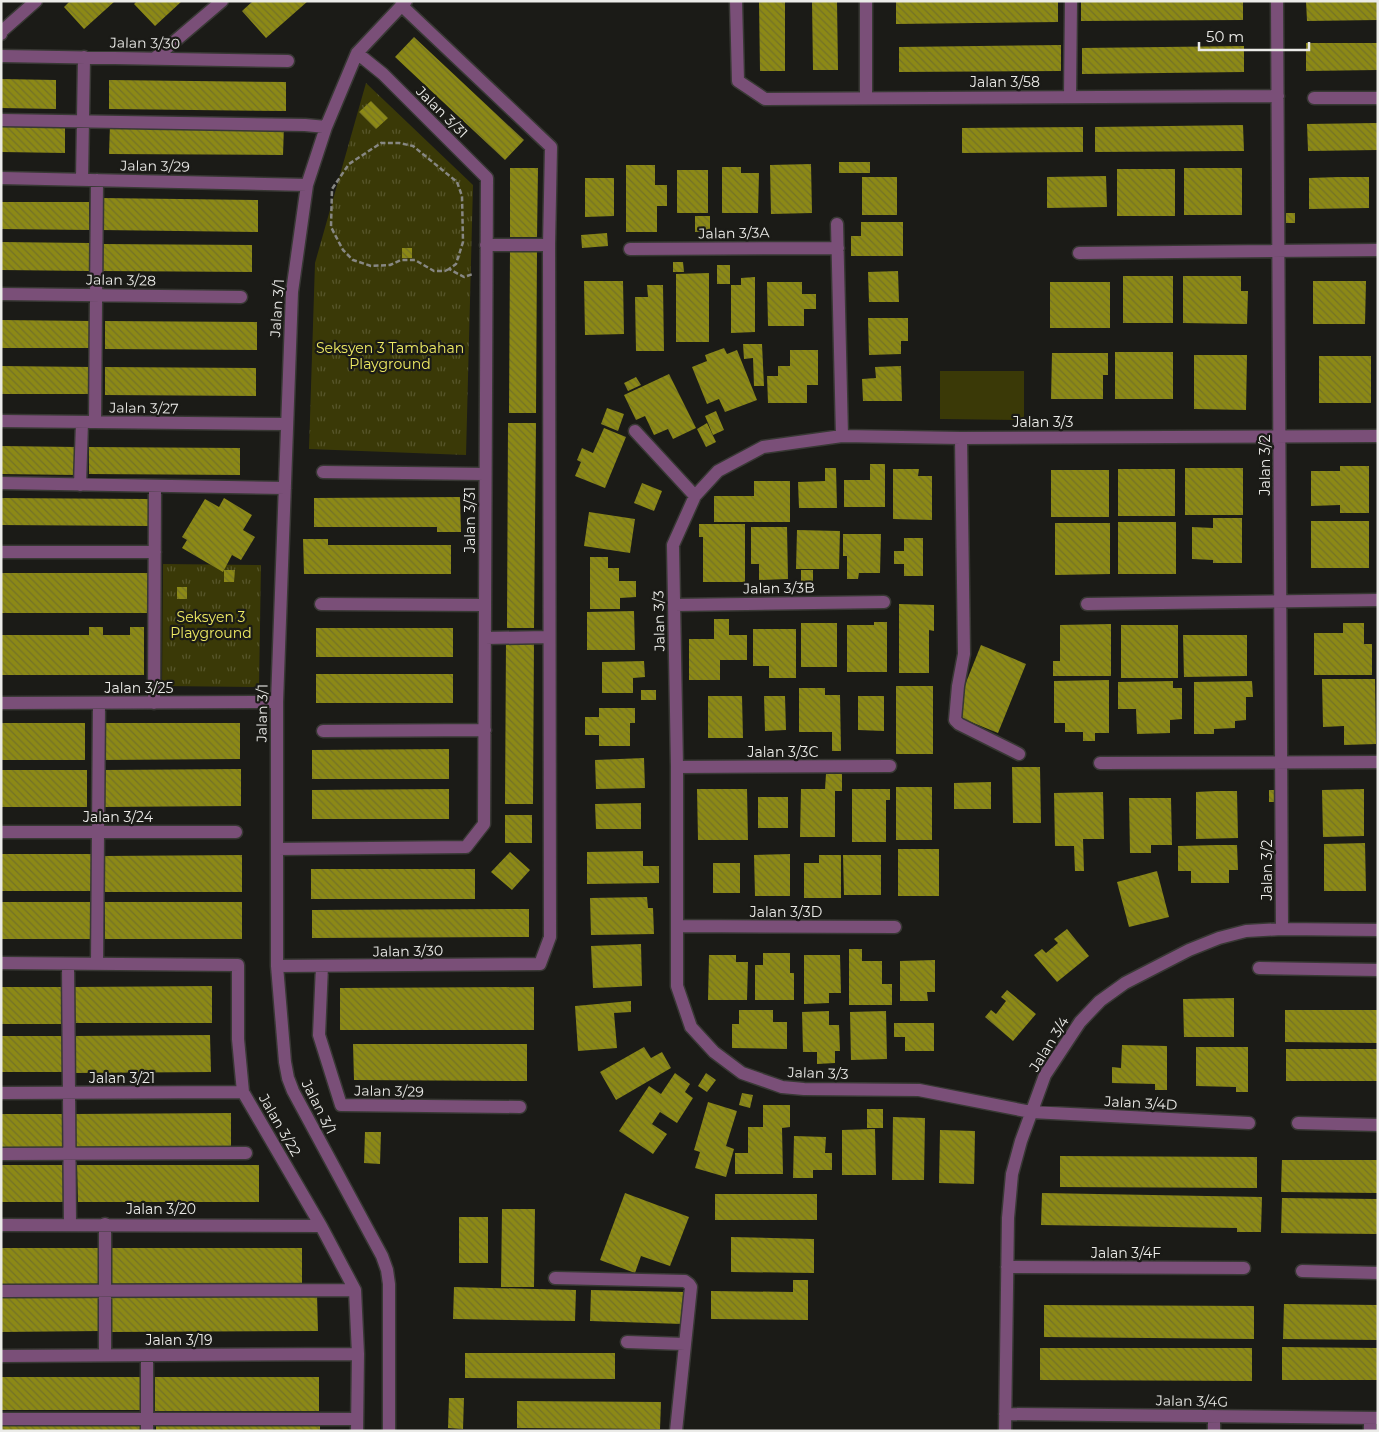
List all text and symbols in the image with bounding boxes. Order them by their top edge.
scale bar [1199,20,1309,52]
text: 50 m [1206,27,1244,46]
street label: Jalan 3/30 [109,33,180,53]
street label: Jalan 3/58 [969,73,1040,91]
street label: Jalan 3/31 [412,82,472,142]
street label: Jalan 3/29 [119,156,190,176]
street label: Jalan 3/3A [697,223,771,243]
street label: Jalan 3/28 [85,270,156,290]
street label: Jalan 3/1 [266,278,288,339]
park label: Seksyen 3 Tambahan Playground [316,339,464,373]
street label: Jalan 3/27 [108,398,179,418]
street label: Jalan 3/3 [1012,413,1074,431]
street label: Jalan 3/2 [1256,434,1274,496]
street label: Jalan 3/31 [461,487,479,554]
street label: Jalan 3/3B [742,578,815,598]
street label: Jalan 3/3 [649,590,669,653]
park label: Seksyen 3 Playground [170,608,252,642]
street label: Jalan 3/25 [104,679,174,697]
street label: Jalan 3/1 [252,684,272,743]
street label: Jalan 3/3C [747,743,818,761]
street label: Jalan 3/24 [82,808,154,826]
street label: Jalan 3/2 [1258,839,1276,901]
street label: Jalan 3/3D [749,903,822,921]
street label: Jalan 3/30 [372,941,443,961]
street label: Jalan 3/4 [1025,1013,1073,1076]
street label: Jalan 3/3 [786,1063,849,1083]
street label: Jalan 3/21 [88,1069,155,1087]
street label: Jalan 3/1 [297,1076,340,1137]
street label: Jalan 3/29 [353,1081,424,1101]
street label: Jalan 3/22 [254,1090,305,1159]
street label: Jalan 3/4D [1103,1092,1178,1114]
street label: Jalan 3/20 [125,1200,196,1218]
street label: Jalan 3/4F [1090,1244,1161,1262]
street label: Jalan 3/19 [144,1331,213,1349]
street label: Jalan 3/4G [1155,1391,1228,1411]

